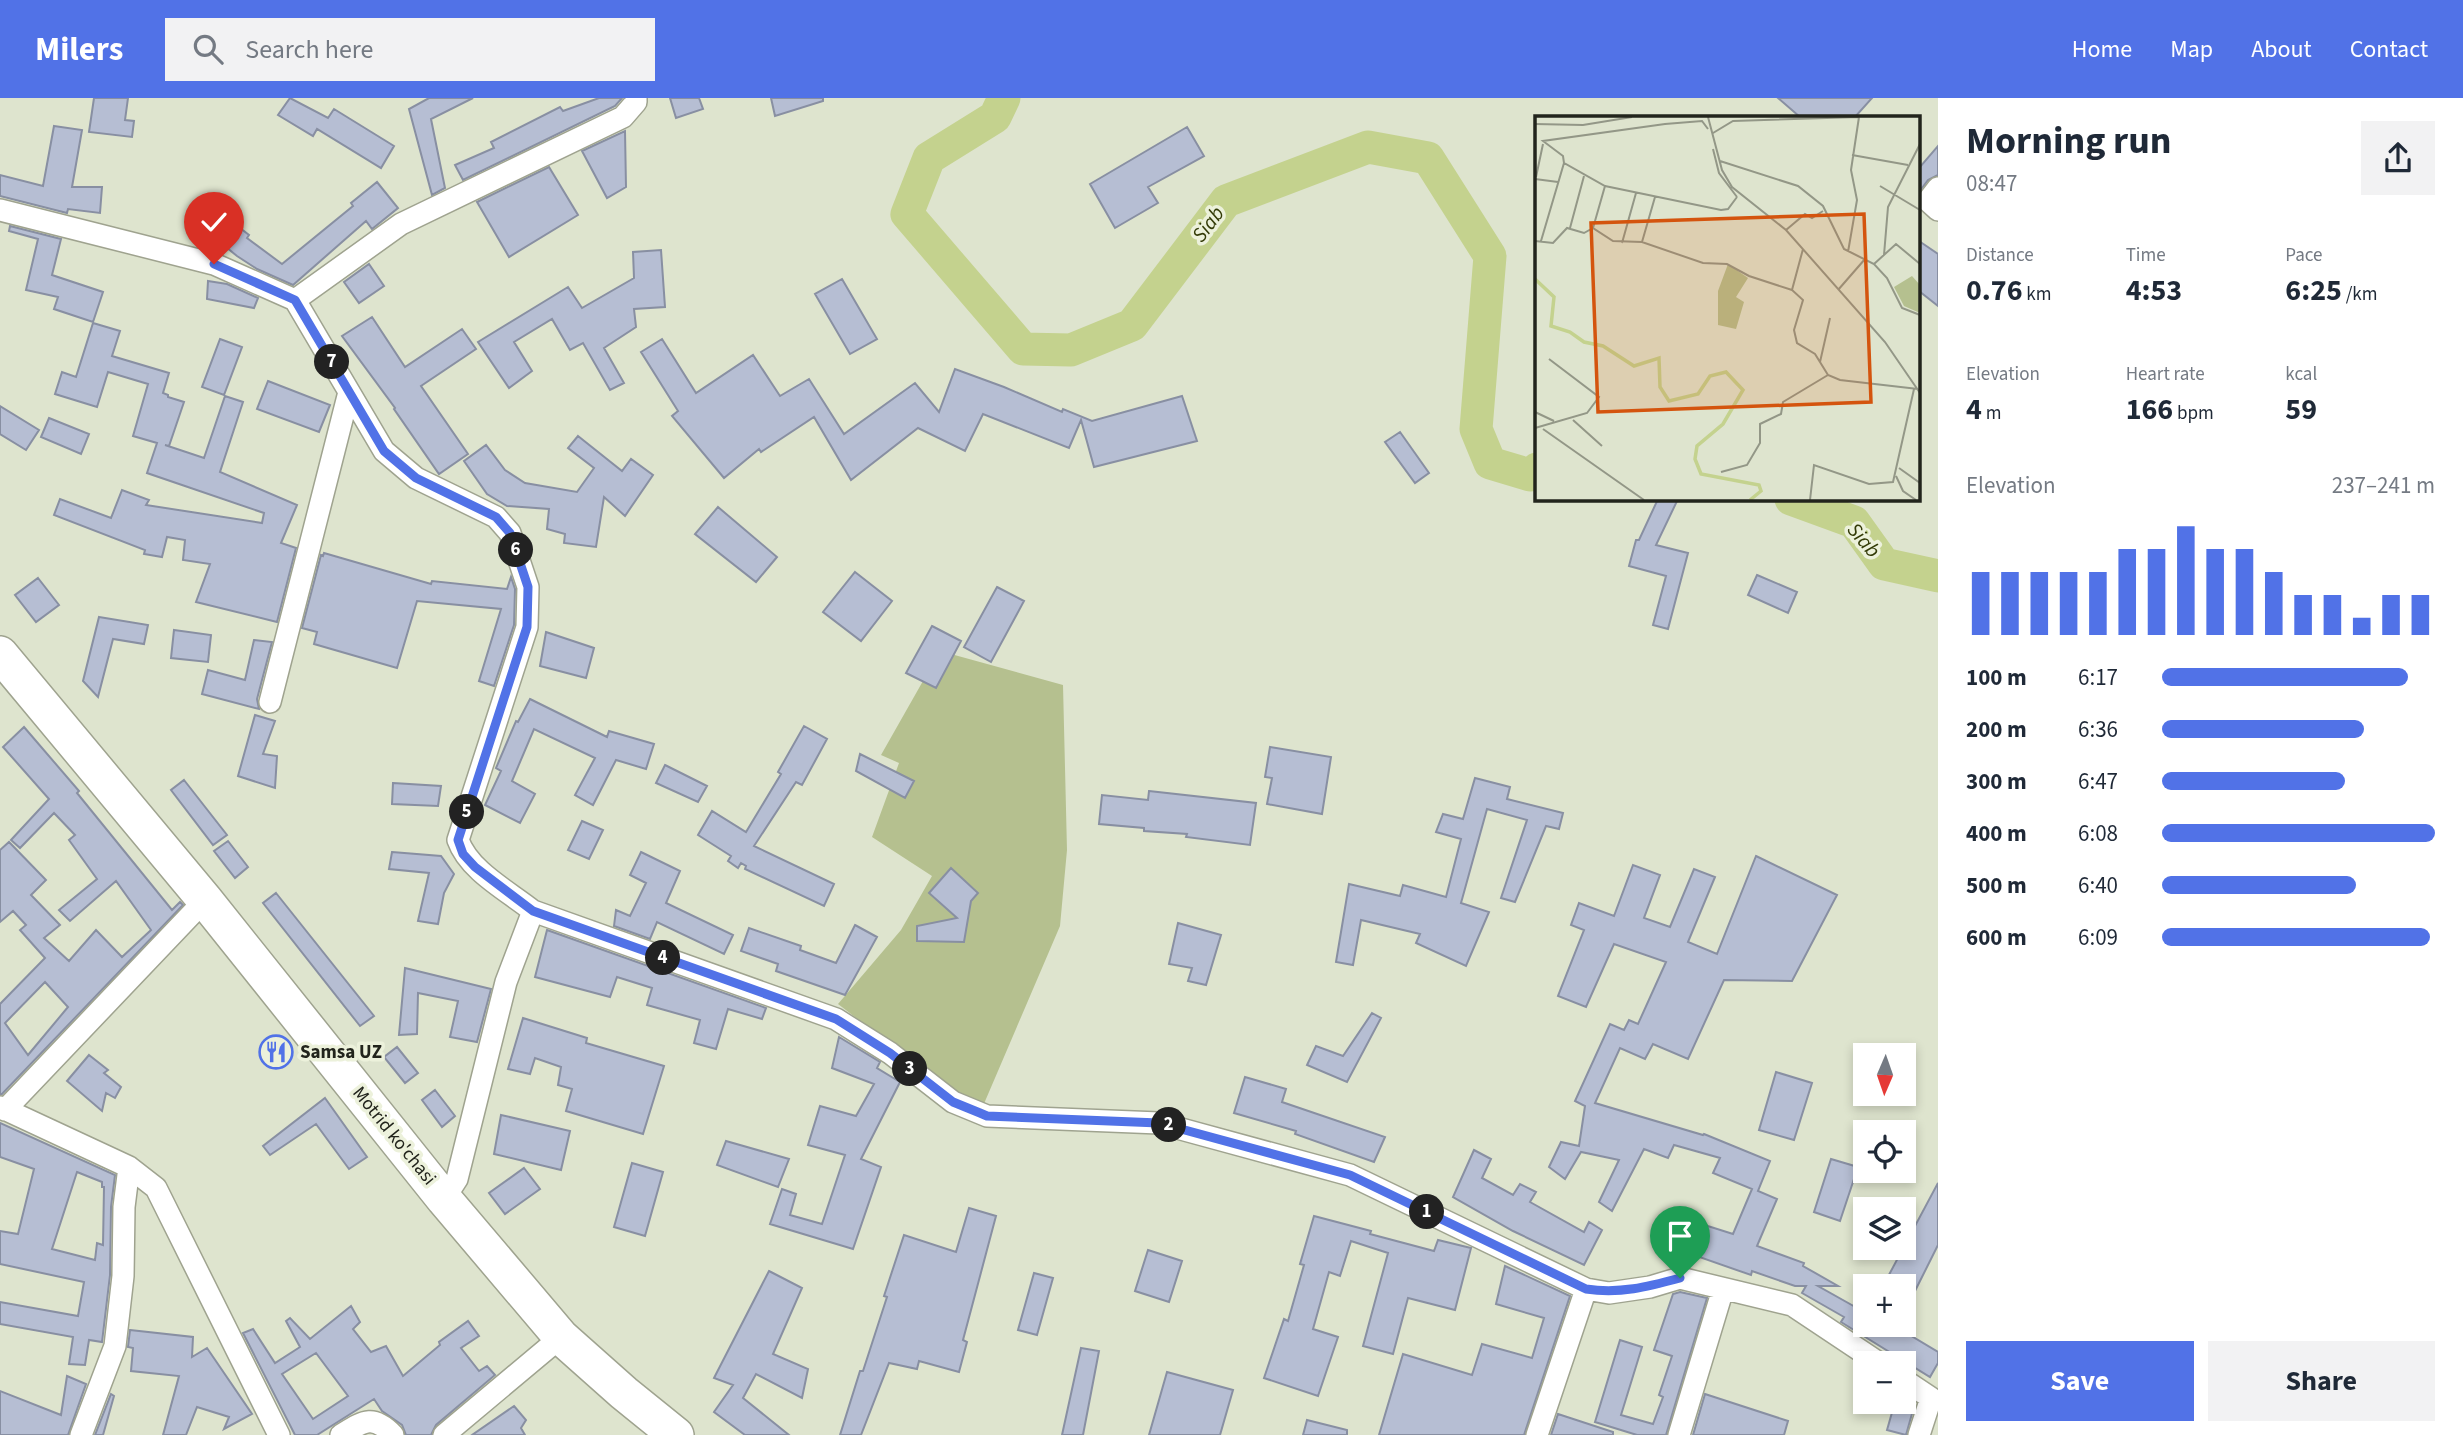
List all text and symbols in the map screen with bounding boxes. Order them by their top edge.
search box [165,18,655,81]
text: Milers [35,26,123,73]
icon: search [189,30,227,68]
text: Search here [245,31,373,68]
text: Home [2072,32,2132,67]
text: Map [2170,32,2213,67]
text: About [2251,32,2312,67]
text: Contact [2350,32,2428,67]
text: Morning run [1966,114,2171,168]
inset map [1535,116,1920,500]
button: share [2361,121,2435,195]
text: 08:47 [1966,167,2017,200]
pin [184,192,244,264]
water label: Siab [1185,200,1231,248]
icon: check [195,203,233,241]
text: Distance [1966,242,2034,269]
text: Time [2126,242,2166,269]
text: Pace [2285,242,2323,269]
text: 0.76 [1966,269,2023,312]
text: 4:53 [2126,269,2182,312]
text: 6:25 [2285,269,2342,312]
text: km [2023,281,2052,308]
text: /km [2342,281,2377,308]
pin: 7 [314,344,350,380]
text: 7 [326,348,337,375]
text: Elevation [1966,361,2040,388]
text: Heart rate [2126,361,2205,388]
text: kcal [2285,361,2317,388]
text: 4 [1966,388,1982,431]
text: 166 [2126,388,2173,431]
text: 59 [2285,388,2317,431]
text: m [1982,400,2001,427]
text: bpm [2173,400,2214,427]
text: Elevation [1966,469,2056,502]
text: 237–241 m [2332,469,2435,502]
water label: Siab [1840,516,1888,564]
pin: 6 [498,532,534,568]
text: 6 [510,536,521,563]
text: 100 m [1966,661,2027,694]
text: 6:17 [2078,661,2118,694]
text: 200 m [1966,713,2027,746]
text: 6:36 [2078,713,2118,746]
text: 300 m [1966,765,2027,798]
text: 6:47 [2078,765,2118,798]
pin: 5 [449,794,484,830]
text: 5 [461,798,472,825]
text: 400 m [1966,817,2027,850]
text: 6:08 [2078,817,2118,850]
text: 500 m [1966,869,2027,902]
text: 6:40 [2078,869,2118,902]
text: 600 m [1966,921,2027,954]
text: 6:09 [2078,921,2118,954]
pin: 4 [646,940,680,976]
text: 4 [657,944,668,971]
restaurant icon: Samsa UZ [257,1033,295,1071]
place label: Samsa UZ [300,1039,382,1066]
north arrow [1853,1043,1916,1106]
map controls [1853,1043,1916,1414]
pin: 3 [892,1052,928,1086]
text: 3 [904,1055,915,1082]
street label: Motrid ko'chasi [346,1081,442,1191]
pin: 2 [1152,1108,1186,1142]
text: 2 [1163,1111,1174,1138]
button: locate [1853,1120,1916,1183]
pin: 1 [1410,1194,1444,1230]
button: layers [1853,1197,1916,1260]
text: 1 [1421,1198,1432,1225]
pin [1650,1206,1710,1278]
icon: arrive [1661,1217,1699,1255]
button: + [1853,1274,1916,1337]
button: Save [1966,1341,2194,1421]
button: Share [2208,1341,2435,1421]
button: − [1853,1351,1916,1414]

